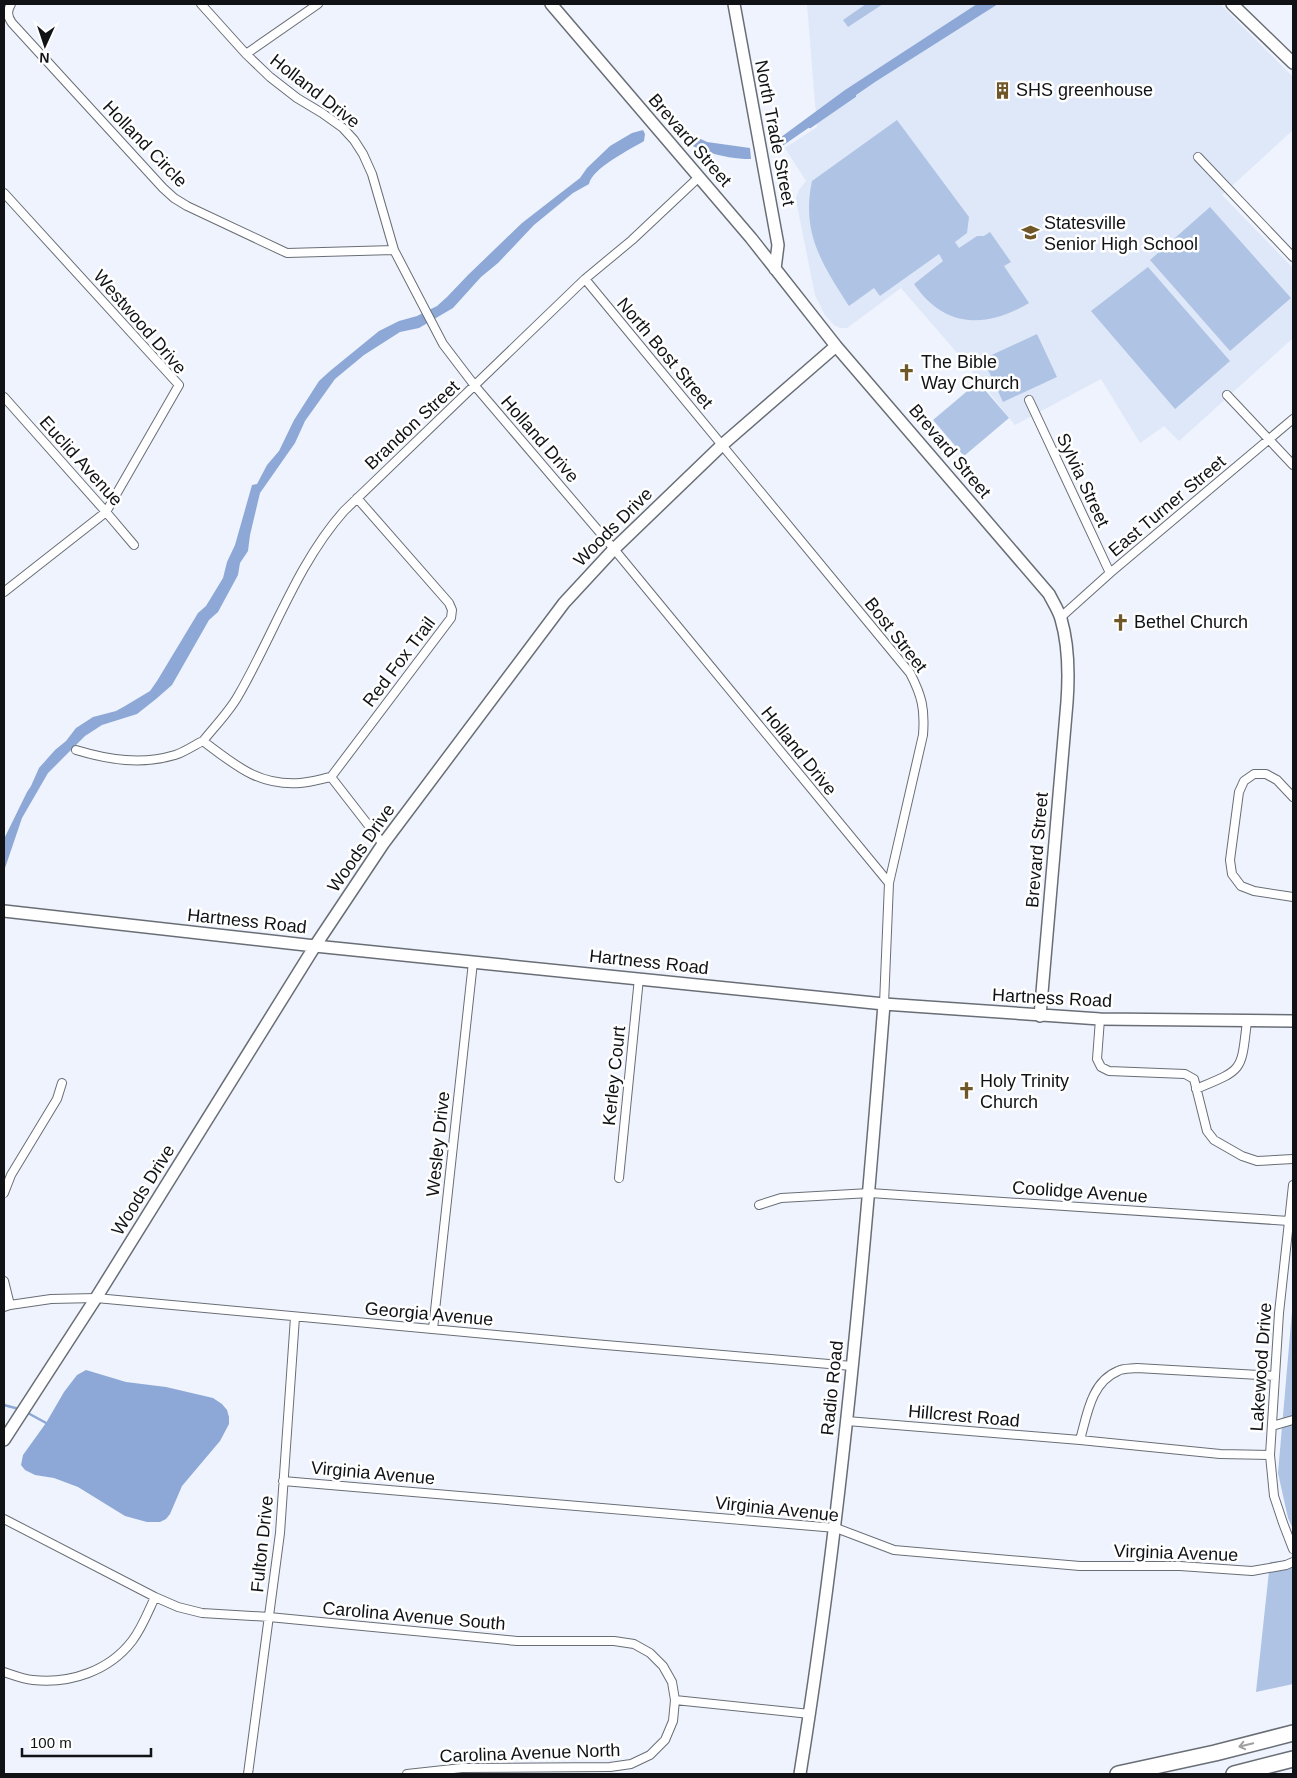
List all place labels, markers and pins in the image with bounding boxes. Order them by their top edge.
building icon: SHS greenhouse [992,80,1012,100]
place label: SHS greenhouse [1016,80,1153,100]
place label: Statesville Senior High School [1044,213,1198,254]
school or university icon: Statesville Senior High School [1020,223,1040,243]
place label: The Bible Way Church [921,352,1019,393]
church icon: The Bible Way Church [897,362,917,382]
church icon: Bethel Church [1110,612,1130,632]
place label: Bethel Church [1134,612,1248,632]
place label: Holy Trinity Church [980,1071,1069,1112]
church icon: Holy Trinity Church [956,1081,976,1101]

